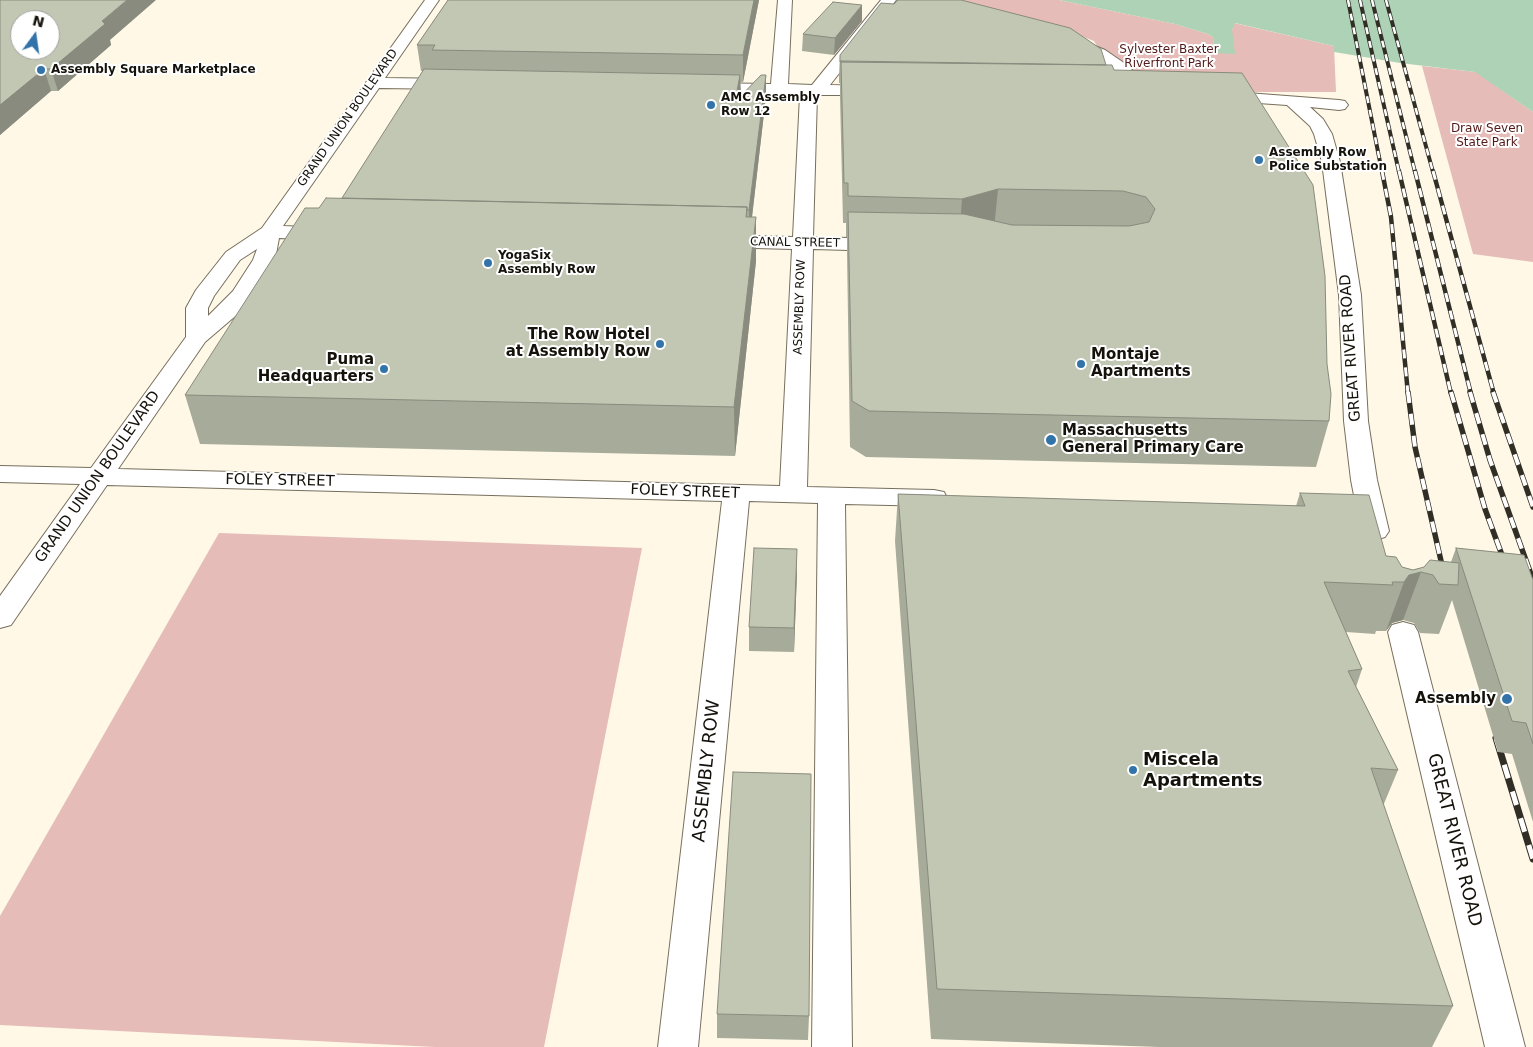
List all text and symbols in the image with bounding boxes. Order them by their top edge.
north arrow [10,10,60,60]
text: N [31,12,46,31]
park label: Sylvester Baxter Riverfront Park [1119,43,1219,71]
street label: GRAND UNION BOULEVARD [295,46,401,190]
place label: Assembly Square Marketplace [51,63,256,77]
marker: Assembly Square Marketplace [35,64,47,76]
place label: AMC Assembly Row 12 [721,91,820,119]
marker: AMC Assembly Row 12 [705,99,717,111]
park label: Draw Seven State Park [1451,122,1523,150]
place label: Assembly Row Police Substation [1269,146,1387,174]
marker: Assembly Row Police Substation [1253,154,1265,166]
street label: CANAL STREET [750,235,840,251]
place label: YogaSix Assembly Row [498,249,595,277]
marker: YogaSix Assembly Row [482,257,494,269]
street label: ASSEMBLY ROW [791,259,809,355]
street label: GREAT RIVER ROAD [1337,274,1365,422]
place label: The Row Hotel at Assembly Row [506,326,650,361]
marker: The Row Hotel at Assembly Row [654,338,666,350]
place label: Montaje Apartments [1091,346,1191,381]
place label: Puma Headquarters [258,351,374,386]
marker: Montaje Apartments [1075,358,1087,370]
marker: Puma Headquarters [378,363,390,375]
street label: GRAND UNION BOULEVARD [32,388,164,566]
place label: Massachusetts General Primary Care [1062,422,1244,457]
marker: Massachusetts General Primary Care [1044,433,1058,447]
street label: FOLEY STREET [225,471,335,491]
street label: FOLEY STREET [630,481,740,503]
place label: Assembly [1415,690,1496,708]
marker: Assembly [1500,692,1514,706]
street label: ASSEMBLY ROW [689,699,725,843]
place label: Miscela Apartments [1143,749,1263,792]
street label: GREAT RIVER ROAD [1422,751,1486,929]
marker: Miscela Apartments [1127,764,1139,776]

